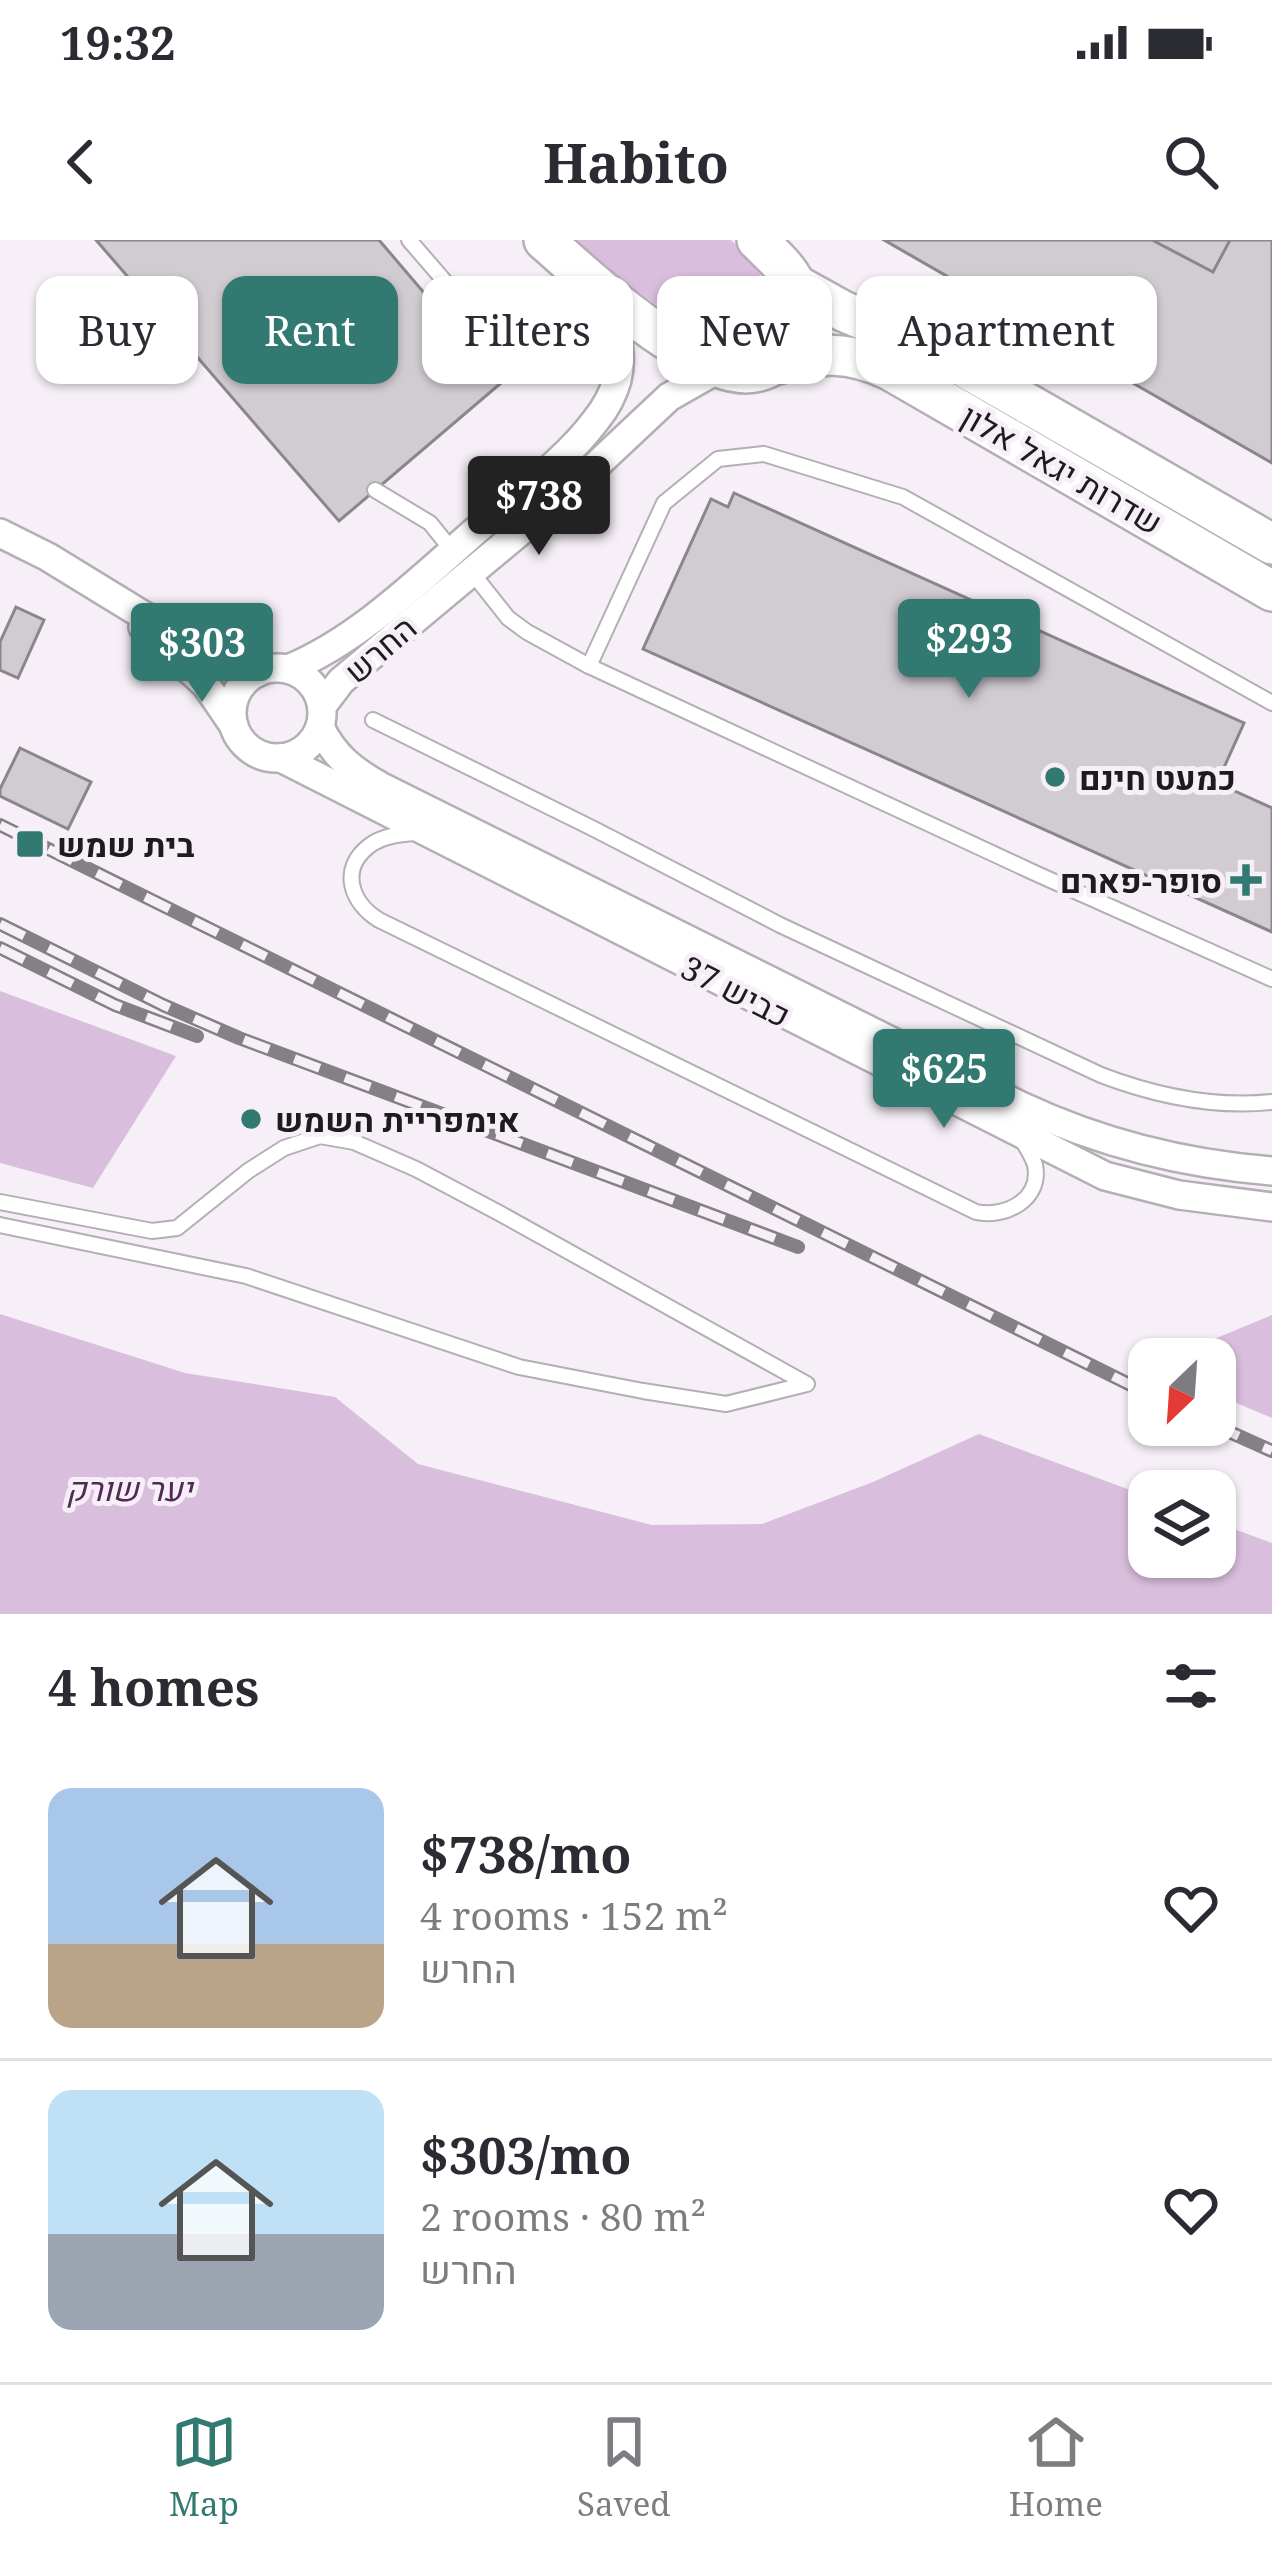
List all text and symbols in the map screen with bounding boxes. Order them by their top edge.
text: 19:32 [60,12,175,73]
text: Habito [543,125,729,199]
icon: back [48,129,114,195]
icon: search [1158,129,1224,195]
chip: Buy [36,276,198,384]
chip: Rent [222,276,398,384]
chip: Filters [422,276,633,384]
chip: New [657,276,832,384]
chip: Apartment [856,276,1157,384]
street label: שדרות יגאל אלון [953,393,1171,545]
pin: $738 [468,456,610,558]
text: $738 [495,468,583,521]
pin: $293 [898,599,1040,701]
pin: $303 [131,603,273,705]
street label: החרש [334,605,426,693]
text: $293 [925,611,1013,664]
text: $303 [158,615,246,668]
place label: כמעט חינם [1079,755,1236,800]
marker: כמעט חינם [1042,764,1068,790]
place label: בית שמש [57,822,195,867]
marker: בית שמש [14,828,46,860]
place label: סופר-פארם [1060,858,1222,903]
marker: סופר-פארם [1233,867,1259,893]
street label: כביש 37 [674,944,798,1038]
pin: $625 [873,1029,1015,1131]
text: $625 [900,1041,988,1094]
place label: אימפריית השמש [275,1097,520,1142]
marker: אימפריית השמש [238,1106,264,1132]
north arrow [1128,1338,1236,1446]
map controls [1128,1338,1236,1578]
park label: יער שורק [66,1466,195,1511]
button: layers [1128,1470,1236,1578]
text: 4 homes [48,1651,259,1721]
icon: filters [1158,1653,1224,1719]
text: $738/mo [420,1818,632,1888]
icon: home [144,1836,288,1980]
icon: heart [1158,1875,1224,1941]
text: 4 rooms · 152 m² [420,1888,728,1941]
text: החרש [420,1941,517,1994]
text: $303/mo [420,2119,632,2189]
icon: home [144,2138,288,2282]
icon: heart [1158,2177,1224,2243]
text: 2 rooms · 80 m² [420,2189,706,2242]
text: החרש [420,2242,517,2295]
tab: Map [169,2409,239,2526]
tab: Saved [577,2409,671,2526]
tab: Home [1009,2409,1103,2526]

